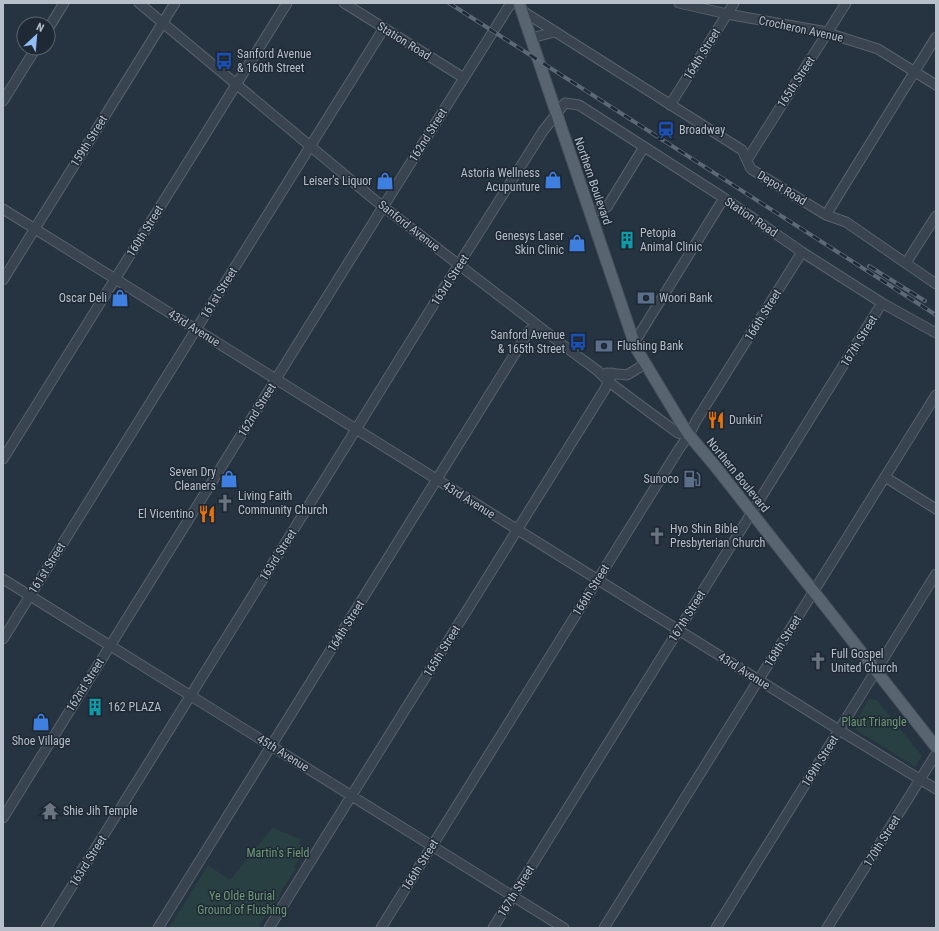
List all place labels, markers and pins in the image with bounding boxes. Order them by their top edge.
place label: Sanford Avenue & 160th Street [237,47,312,75]
bus stop icon: Sanford Avenue & 160th Street [214,51,234,71]
station icon: Broadway [656,120,676,140]
place label: Broadway [679,123,725,137]
place label: Astoria Wellness Acupunture [461,166,540,194]
shop icon: Astoria Wellness Acupunture [543,170,563,190]
shop icon: Leiser's Liquor [375,171,395,191]
place label: Leiser's Liquor [303,174,372,188]
place label: Petopia Animal Clinic [640,226,703,254]
place label: Genesys Laser Skin Clinic [495,229,564,257]
building icon: Petopia Animal Clinic [617,230,637,250]
shop icon: Genesys Laser Skin Clinic [567,233,587,253]
shop icon: Oscar Deli [110,288,130,308]
bank icon: Woori Bank [636,288,656,308]
place label: Oscar Deli [59,291,107,305]
place label: Woori Bank [659,291,713,305]
place label: Sanford Avenue & 165th Street [491,328,565,356]
bus stop icon: Sanford Avenue & 165th Street [568,332,588,352]
bank icon: Flushing Bank [594,336,614,356]
place label: Flushing Bank [617,339,684,353]
restaurant icon: Dunkin' [706,410,726,430]
place label: Dunkin' [729,413,763,427]
place label: Seven Dry Cleaners [169,465,216,493]
shop icon: Seven Dry Cleaners [219,469,239,489]
fuel station icon: Sunoco [682,469,702,489]
place label: Sunoco [644,472,679,486]
place label: Living Faith Community Church [238,489,328,517]
church icon: Living Faith Community Church [215,493,235,513]
restaurant icon: El Vicentino [197,504,217,524]
place label: El Vicentino [138,507,194,521]
place label: Hyo Shin Bible Presbyterian Church [670,522,766,550]
church icon: Hyo Shin Bible Presbyterian Church [647,526,667,546]
place label: Full Gospel United Church [831,647,898,675]
church icon: Full Gospel United Church [808,651,828,671]
building icon: 162 PLAZA [85,697,105,717]
place label: 162 PLAZA [108,700,161,714]
shop icon: Shoe Village [31,712,51,732]
place label: Shoe Village [12,734,71,748]
temple icon: Shie Jih Temple [40,801,60,821]
place label: Shie Jih Temple [63,804,138,818]

